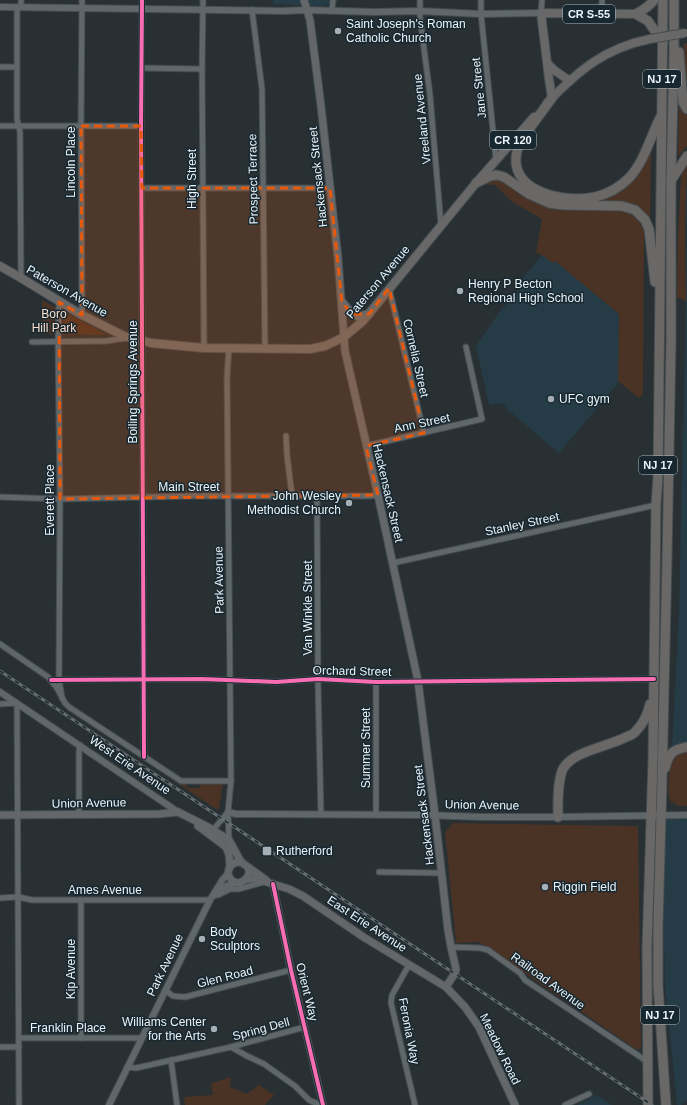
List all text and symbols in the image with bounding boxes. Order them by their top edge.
road number: CR S-55 [563,5,615,23]
place label: Saint Joseph's Roman Catholic Church [346,17,466,45]
marker: Saint Joseph's Roman Catholic Church [333,26,343,36]
street label: Jane Street [469,56,489,119]
road number: NJ 17 [643,70,681,88]
street label: Vreeland Avenue [410,73,434,165]
street label: Lincoln Place [64,126,78,198]
street label: Hackensack Street [306,126,330,228]
road number: CR 120 [490,131,536,149]
street label: Prospect Terrace [245,133,261,224]
street label: High Street [185,148,199,209]
street label: Paterson Avenue [343,242,413,321]
street label: Paterson Avenue [24,262,110,320]
place label: Henry P Becton Regional High School [468,277,583,305]
marker: Henry P Becton Regional High School [455,286,465,296]
park label: Boro Hill Park [32,307,77,335]
street label: Cornelia Street [400,317,432,399]
street label: Boiling Springs Avenue [126,320,140,444]
place label: UFC gym [559,392,610,406]
marker: UFC gym [546,394,556,404]
street label: Ann Street [393,410,452,436]
street label: Hackensack Street [370,442,406,544]
road number: NJ 17 [639,456,677,474]
street label: Everett Place [43,464,57,536]
street label: Main Street [158,480,220,494]
place label: John Wesley Methodist Church [247,489,341,517]
marker: John Wesley Methodist Church [344,498,354,508]
street label: Stanley Street [484,509,561,539]
street label: Park Avenue [211,546,227,614]
street label: Van Winkle Street [301,560,315,656]
street label: Orchard Street [313,663,392,679]
street label: Summer Street [359,707,373,788]
street label: West Erie Avenue [87,733,174,798]
street label: Hackensack Street [411,764,437,866]
street label: Union Avenue [52,795,127,811]
street label: Union Avenue [445,797,520,813]
place label: Rutherford [276,844,333,858]
marker: Rutherford [261,845,273,857]
place label: Riggin Field [553,880,616,894]
marker: Riggin Field [540,882,550,892]
street label: Ames Avenue [68,883,142,897]
street label: East Erie Avenue [325,893,410,955]
place label: Body Sculptors [210,925,260,953]
street label: Park Avenue [144,931,186,999]
marker: Body Sculptors [197,934,207,944]
street label: Kip Avenue [64,938,78,999]
street label: Railroad Avenue [508,950,588,1013]
street label: Orient Way [293,961,321,1023]
street label: Glen Road [195,963,255,991]
street label: Feronia Way [396,996,422,1066]
road number: NJ 17 [641,1006,679,1024]
street label: Meadow Road [477,1011,523,1087]
place label: Williams Center for the Arts [122,1015,206,1043]
street label: Spring Dell [231,1015,291,1043]
street label: Franklin Place [30,1021,106,1035]
marker: Williams Center for the Arts [209,1024,219,1034]

